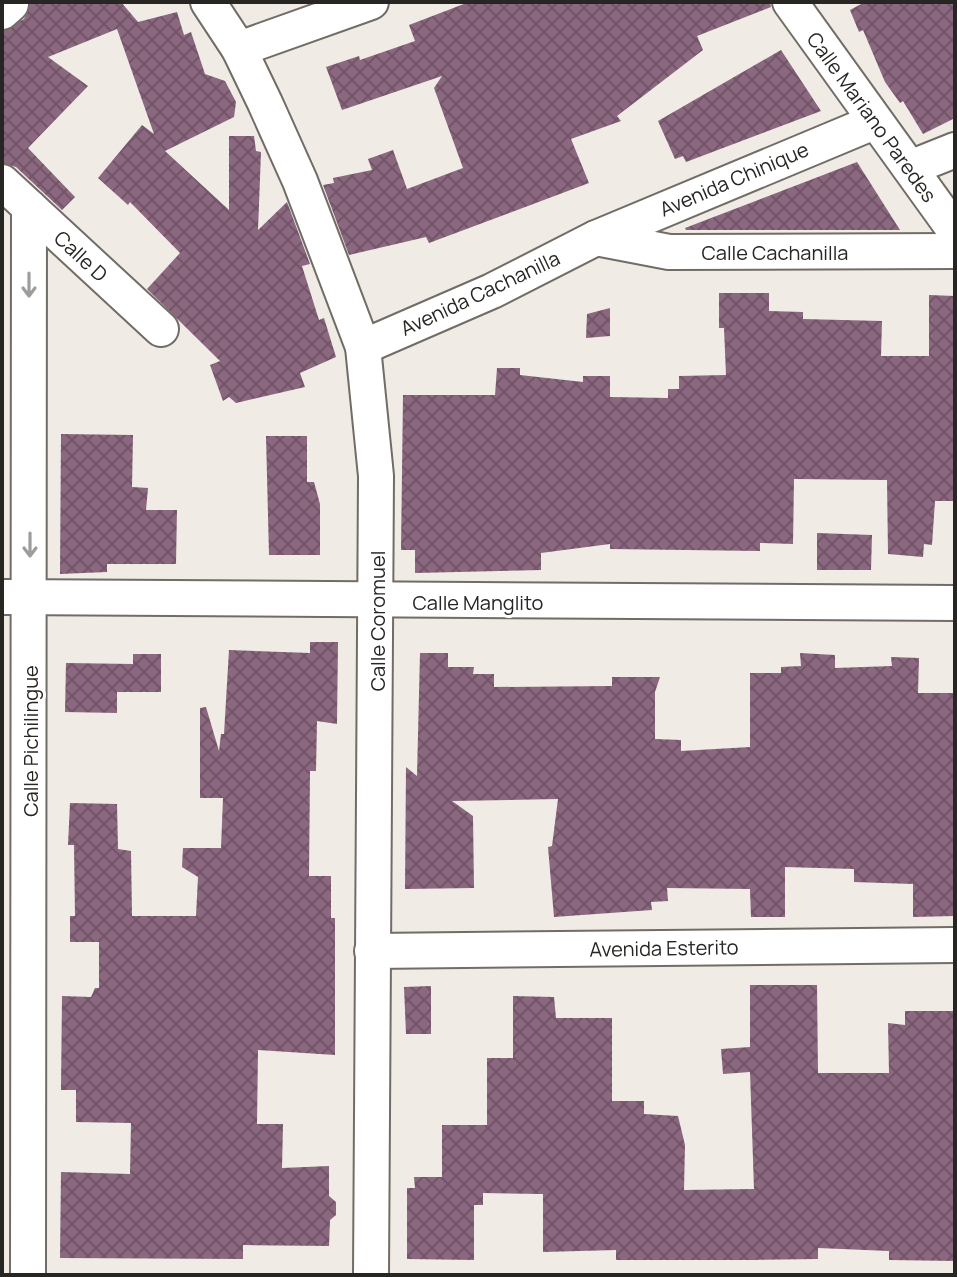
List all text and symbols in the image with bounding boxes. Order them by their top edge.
street label: Calle Mariano Paredes [801,26,943,208]
street label: Avenida Chinique [655,135,813,223]
street label: Calle D [48,224,114,288]
street label: Calle Cachanilla [702,239,848,266]
street label: Avenida Cachanilla [396,244,564,342]
one-way arrow [21,271,37,298]
one-way arrow [22,531,38,558]
street label: Calle Coromuel [364,551,391,691]
street label: Calle Manglito [413,589,544,616]
street label: Calle Pichilingue [17,665,44,817]
street label: Avenida Esterito [589,933,739,963]

